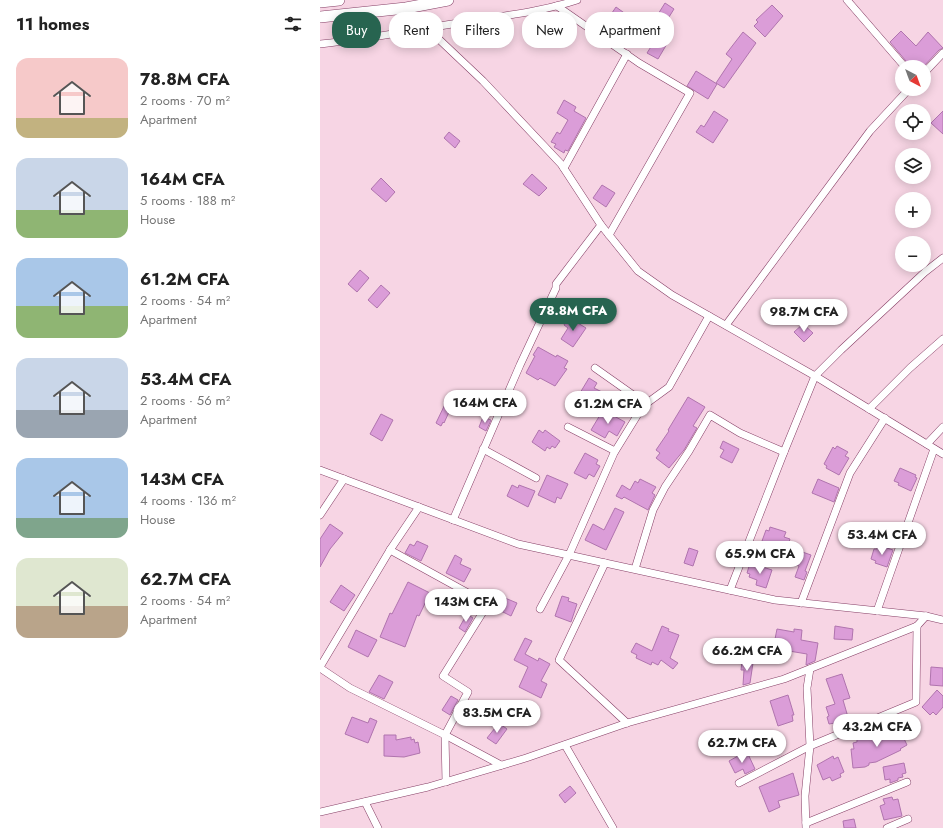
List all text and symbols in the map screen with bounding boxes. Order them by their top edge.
text: 11 homes [16,12,90,36]
chip: Buy [332,12,381,48]
chip: Rent [389,12,443,48]
chip: Filters [451,12,514,48]
chip: New [522,12,577,48]
chip: Apartment [585,12,674,48]
icon: filters [282,13,304,35]
north arrow [895,60,931,96]
map controls [895,60,931,272]
text: 78.8M CFA [140,67,230,91]
icon: home [48,74,96,122]
text: 2 rooms · 70 m² [140,91,230,110]
button: locate [895,104,931,140]
text: Apartment [140,110,197,129]
button: layers [895,148,931,184]
text: 164M CFA [140,167,225,191]
icon: home [48,174,96,222]
text: 5 rooms · 188 m² [140,191,235,210]
button: + [895,192,931,228]
text: House [140,210,175,229]
button: − [895,236,931,272]
text: 61.2M CFA [140,267,230,291]
icon: home [48,274,96,322]
text: 2 rooms · 54 m² [140,291,230,310]
pin: 78.8M CFA [527,298,619,332]
pin: 98.7M CFA [758,299,850,333]
text: 78.8M CFA [539,301,607,320]
text: 98.7M CFA [769,302,839,321]
text: Apartment [140,310,197,329]
text: 53.4M CFA [140,367,231,391]
icon: home [48,374,96,422]
pin: 164M CFA [444,390,526,424]
text: 2 rooms · 56 m² [140,391,230,410]
pin: 61.2M CFA [562,391,654,425]
text: 164M CFA [453,393,517,412]
text: 61.2M CFA [574,394,642,413]
text: Apartment [140,410,197,429]
text: 143M CFA [140,467,224,491]
icon: home [48,474,96,522]
text: 4 rooms · 136 m² [140,491,236,510]
text: House [140,510,175,529]
pin: 53.4M CFA [836,522,928,556]
text: 53.4M CFA [847,525,917,544]
pin: 65.9M CFA [714,541,806,575]
text: 65.9M CFA [725,544,795,563]
text: 62.7M CFA [140,567,231,591]
icon: home [48,574,96,622]
pin: 143M CFA [425,589,507,623]
text: 2 rooms · 54 m² [140,591,230,610]
text: 143M CFA [434,592,498,611]
text: Apartment [140,610,197,629]
pin: 66.2M CFA [701,638,793,672]
text: 66.2M CFA [712,641,782,660]
pin: 83.5M CFA [451,700,543,734]
text: 83.5M CFA [462,703,532,722]
pin: 43.2M CFA [831,714,923,748]
text: 43.2M CFA [842,717,912,736]
pin: 62.7M CFA [696,730,788,764]
text: 62.7M CFA [707,733,777,752]

